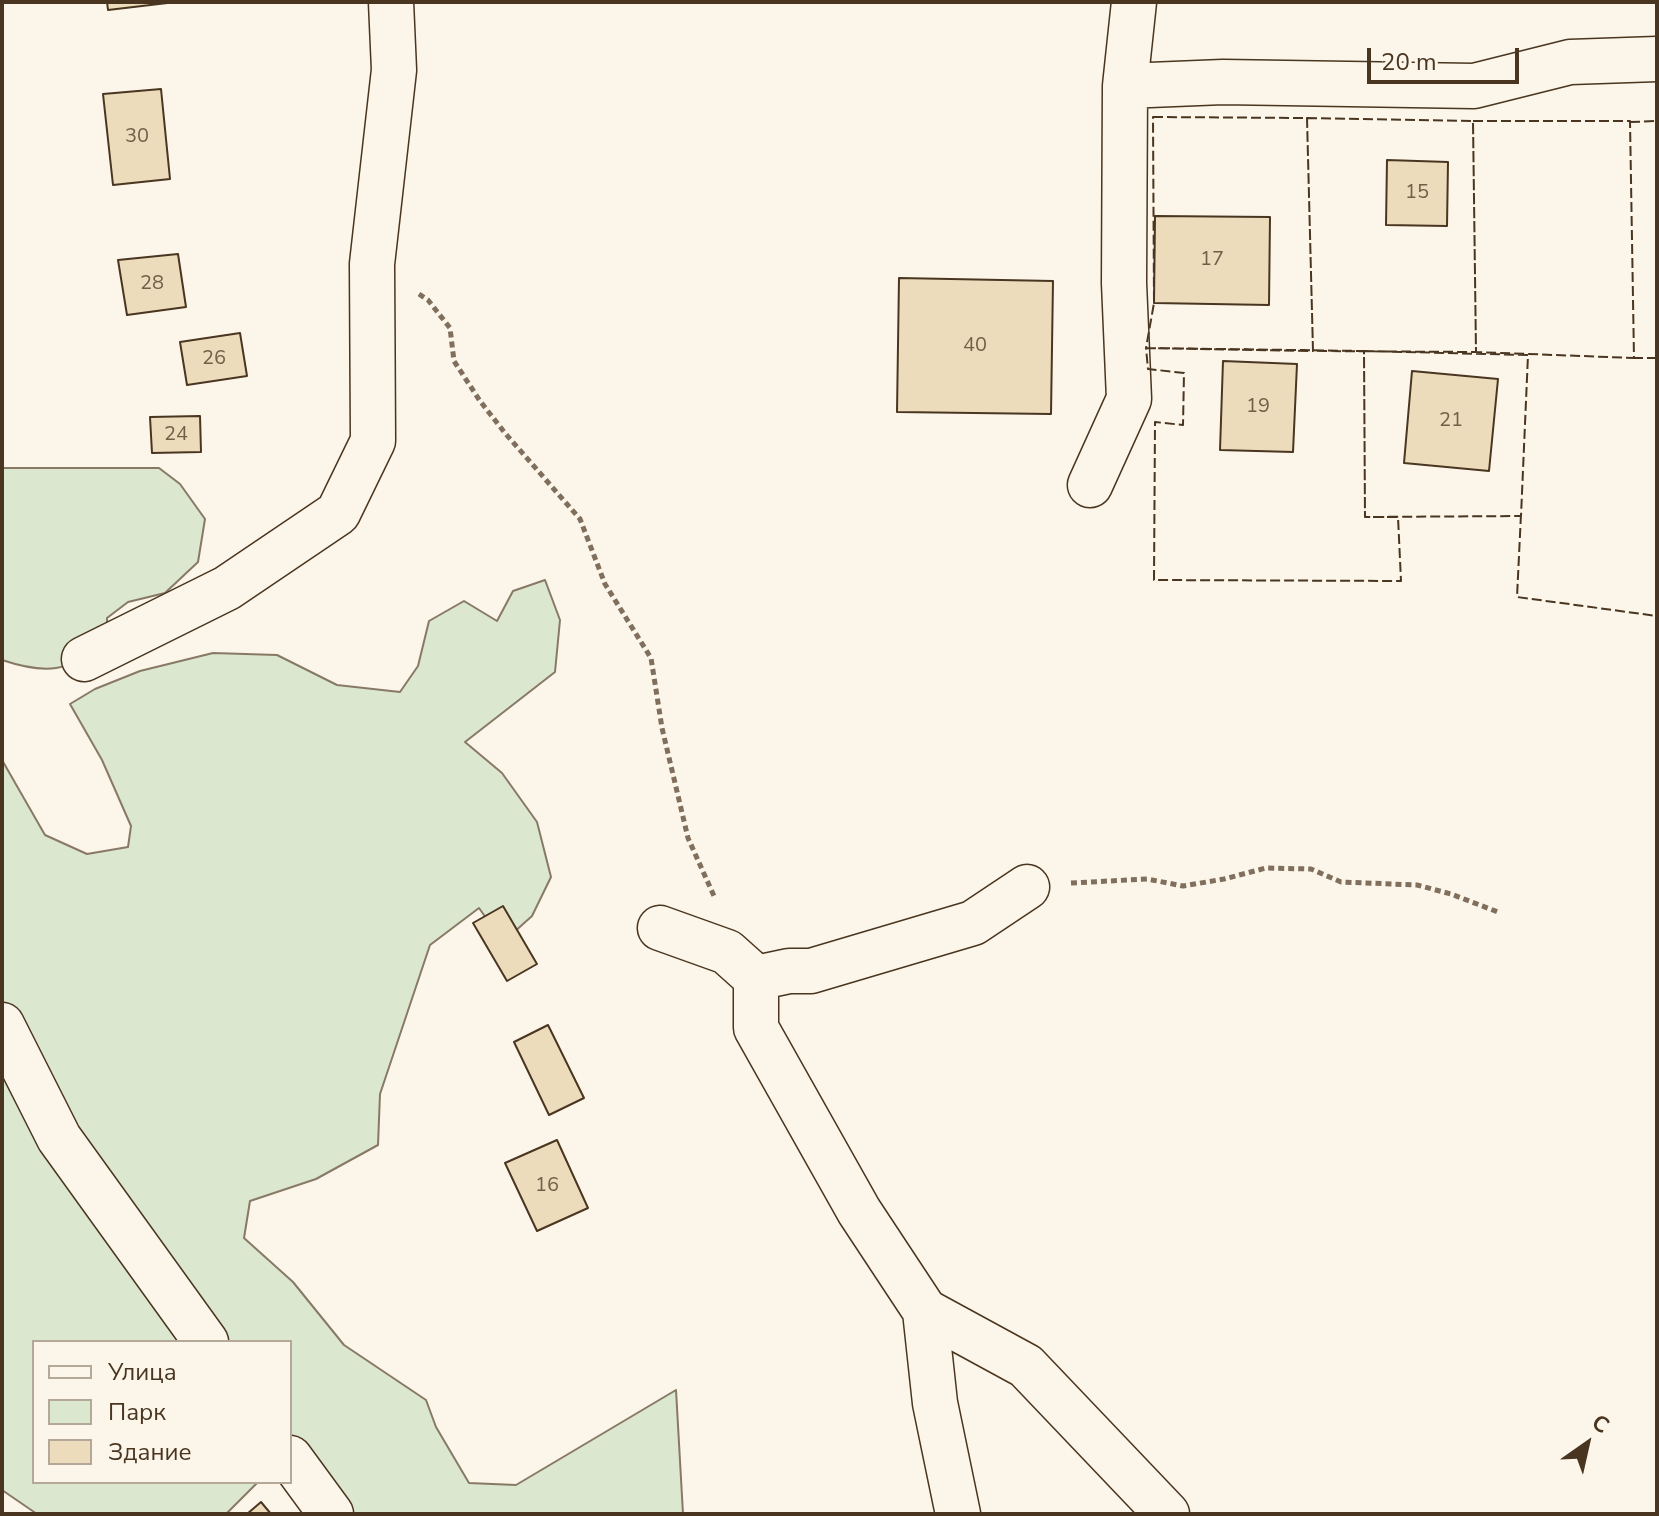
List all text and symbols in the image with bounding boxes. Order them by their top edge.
scale bar [1371,32,1523,82]
text: 20 m [1381,46,1437,78]
house number: 30 [125,125,149,149]
house number: 15 [1405,181,1429,205]
house number: 17 [1200,248,1224,272]
house number: 28 [140,272,164,296]
house number: 40 [963,334,987,358]
house number: 26 [202,347,226,371]
house number: 19 [1246,395,1270,419]
house number: 21 [1439,409,1463,433]
house number: 24 [164,423,188,447]
house number: 16 [535,1174,559,1198]
legend [32,1340,292,1484]
text: Улица [108,1356,177,1388]
text: Парк [108,1396,166,1428]
north arrow [1547,1404,1627,1484]
text: С [1586,1407,1615,1441]
text: Здание [108,1436,192,1468]

